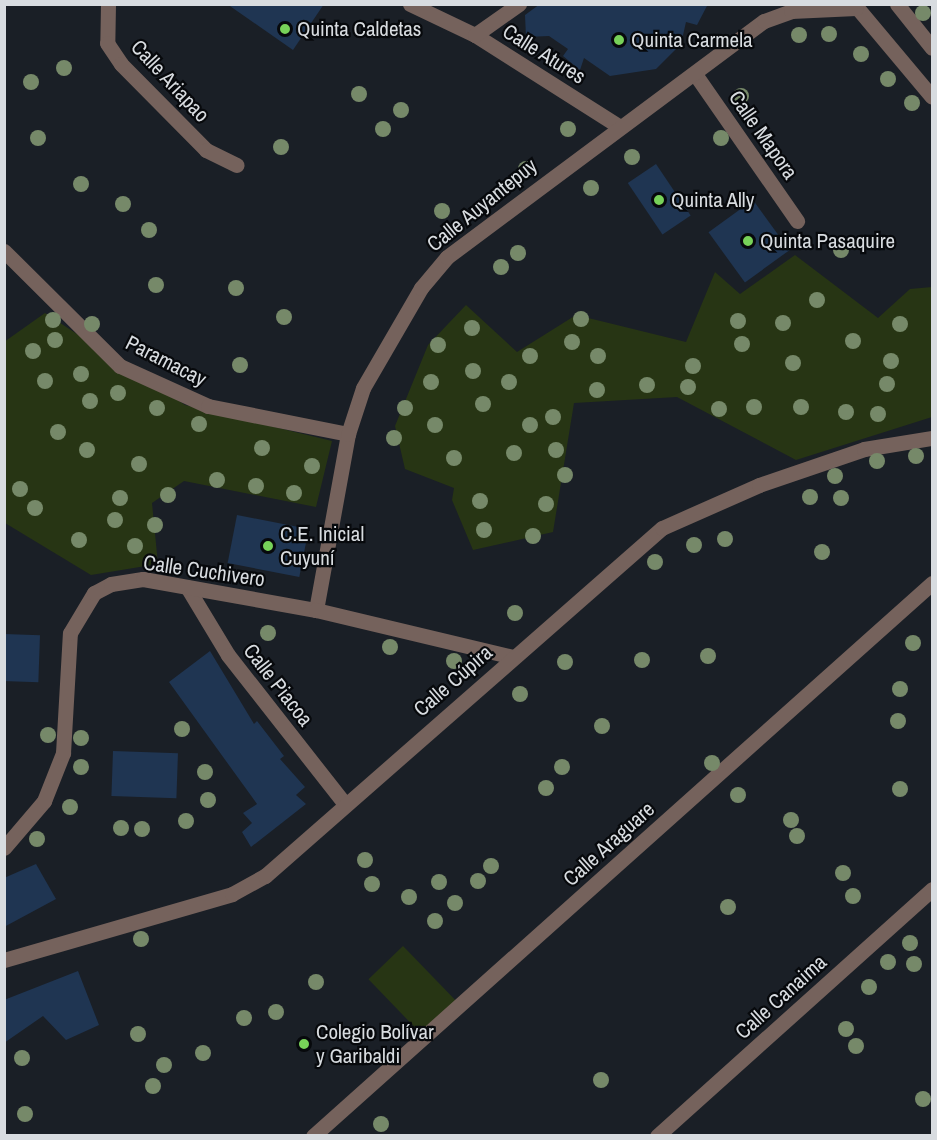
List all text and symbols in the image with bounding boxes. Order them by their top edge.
place label: Quinta Caldetas [297,16,421,42]
street label: Calle Atures [498,18,590,90]
marker: Quinta Caldetas [278,22,292,36]
place label: Quinta Carmela [631,27,753,53]
marker: Quinta Carmela [612,33,626,47]
street label: Calle Ariapao [125,34,215,128]
street label: Calle Mapora [723,86,803,184]
street label: Calle Auyantepuy [422,153,542,257]
place label: Quinta Ally [671,187,755,213]
marker: Quinta Ally [652,193,666,207]
place label: Quinta Pasaquire [760,228,895,254]
marker: Quinta Pasaquire [741,234,755,248]
street label: Paramacay [121,330,211,392]
place label: C.E. Inicial Cuyuní [280,521,364,571]
marker: C.E. Inicial Cuyuní [261,539,275,553]
street label: Calle Cuchivero [142,550,266,592]
street label: Calle Piacoa [238,639,318,731]
street label: Calle Cúpira [409,640,497,722]
street label: Calle Araguare [558,796,660,892]
street label: Calle Canaima [730,950,832,1044]
place label: Colegio Bolívar y Garibaldi [316,1019,434,1069]
marker: Colegio Bolívar y Garibaldi [297,1037,311,1051]

